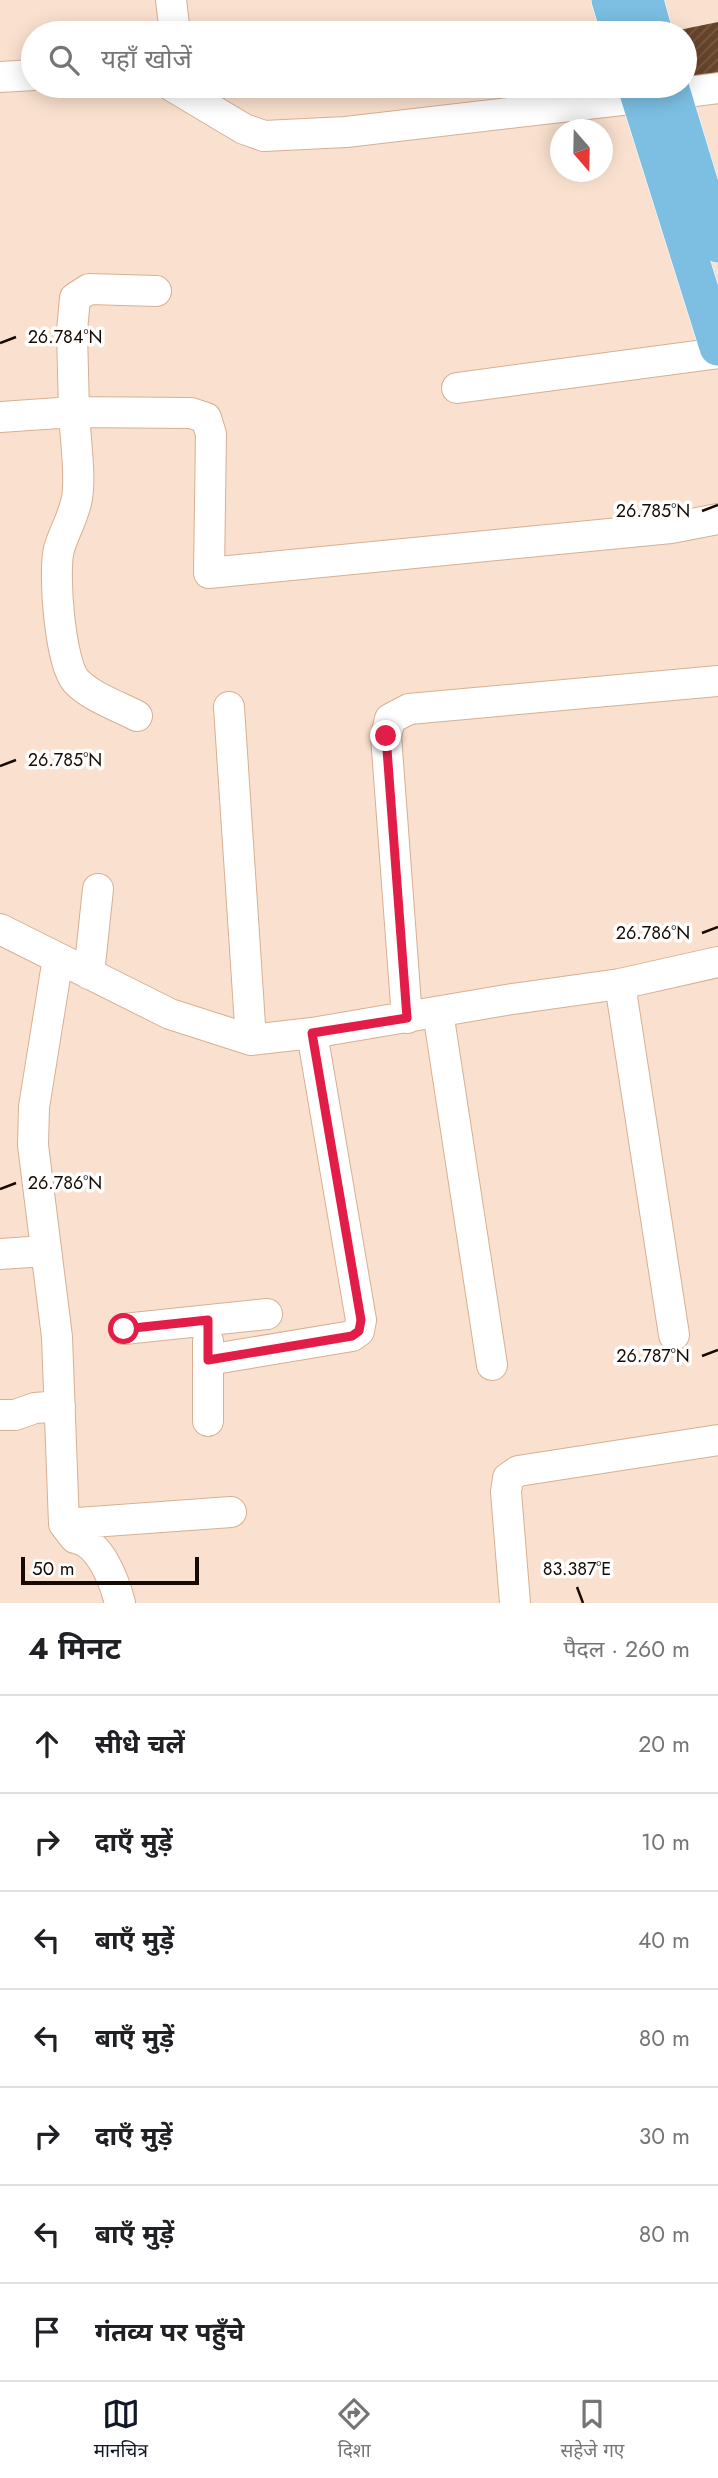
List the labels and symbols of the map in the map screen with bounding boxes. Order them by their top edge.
north arrow [550,119,613,182]
text: 26.784°N [28,324,102,350]
text: 26.785°N [616,498,690,524]
route end [370,720,401,751]
text: 26.785°N [28,747,102,773]
text: 26.786°N [616,920,690,946]
text: 26.786°N [28,1170,102,1196]
route start [108,1313,139,1344]
text: 26.787°N [616,1343,690,1369]
scale bar [21,1554,200,1586]
text: 83.387°E [543,1556,611,1582]

